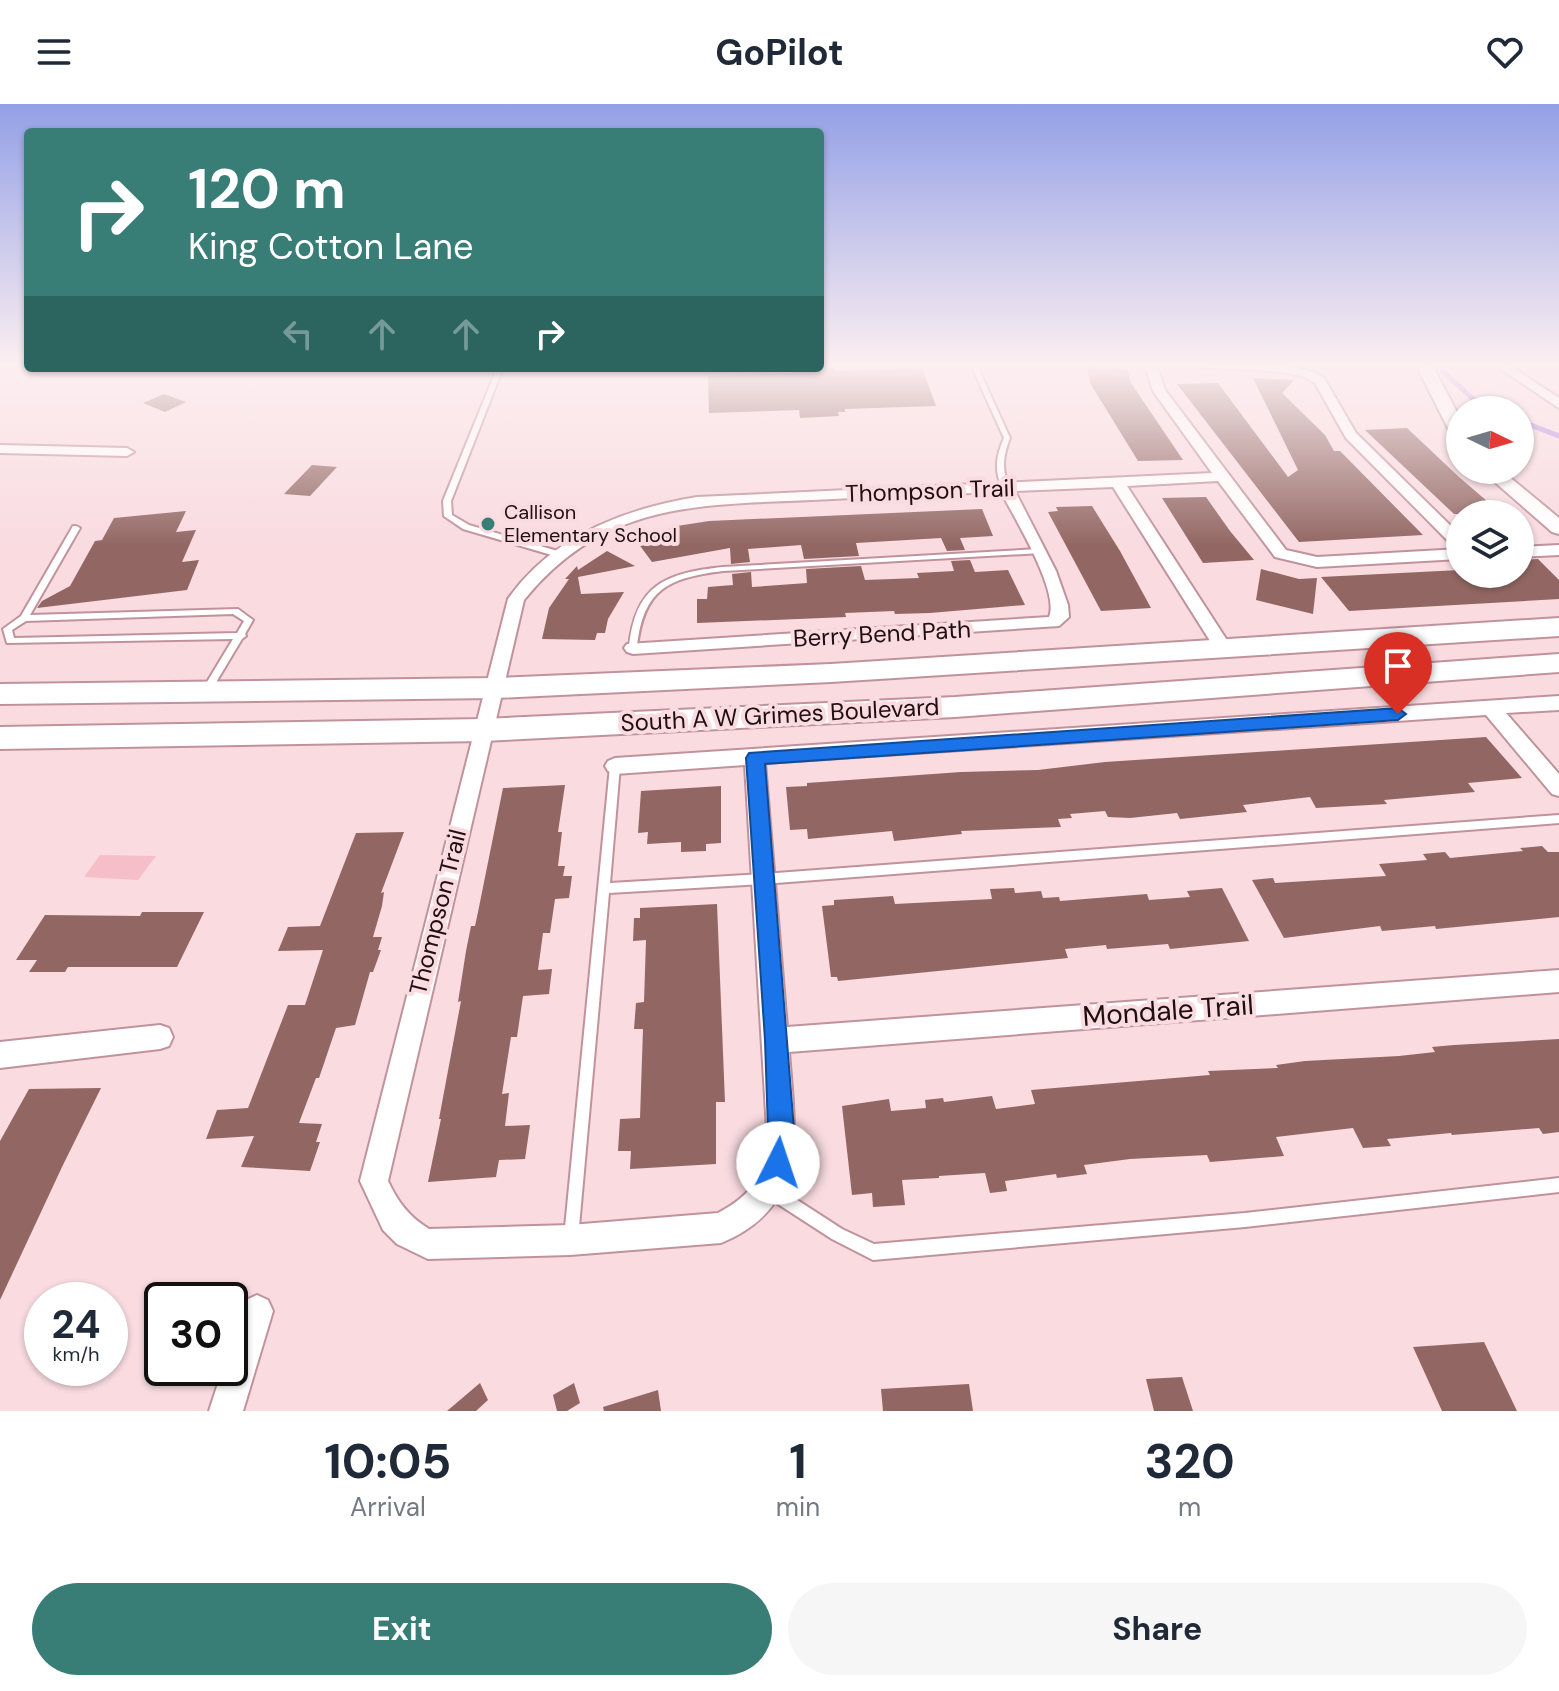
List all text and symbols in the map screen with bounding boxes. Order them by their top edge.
text: GoPilot [715,29,844,76]
icon: menu [32,30,76,74]
icon: heart [1483,30,1527,74]
text: 120 m [188,152,346,225]
icon: right [56,160,160,264]
text: King Cotton Lane [188,223,473,270]
icon: left [276,312,320,356]
icon: ahead [360,312,404,356]
icon: ahead [444,312,488,356]
icon: right [528,312,572,356]
north arrow [1446,396,1534,484]
map controls [1446,396,1534,588]
street label: Thompson Trail [845,472,1015,509]
place label: Callison Elementary School [504,499,677,548]
button: layers [1446,500,1534,588]
marker: Callison Elementary School [479,515,497,533]
street label: Berry Bend Path [792,613,972,654]
pin [1364,632,1432,714]
icon: arrive [1376,644,1420,688]
street label: South A W Grimes Boulevard [620,691,940,738]
street label: Thompson Trail [402,826,473,998]
street label: Mondale Trail [1081,986,1255,1035]
position arrow [736,1121,820,1205]
speed limit sign: 30 [144,1282,248,1386]
text: 24 [52,1298,100,1350]
text: km/h [52,1341,100,1367]
text: 10:05 [324,1430,451,1493]
text: 1 [789,1430,807,1493]
text: 320 [1144,1430,1235,1493]
text: Arrival [350,1490,426,1524]
text: min [776,1490,820,1524]
text: m [1178,1490,1201,1524]
button: Exit [32,1583,772,1675]
button: Share [788,1583,1527,1675]

